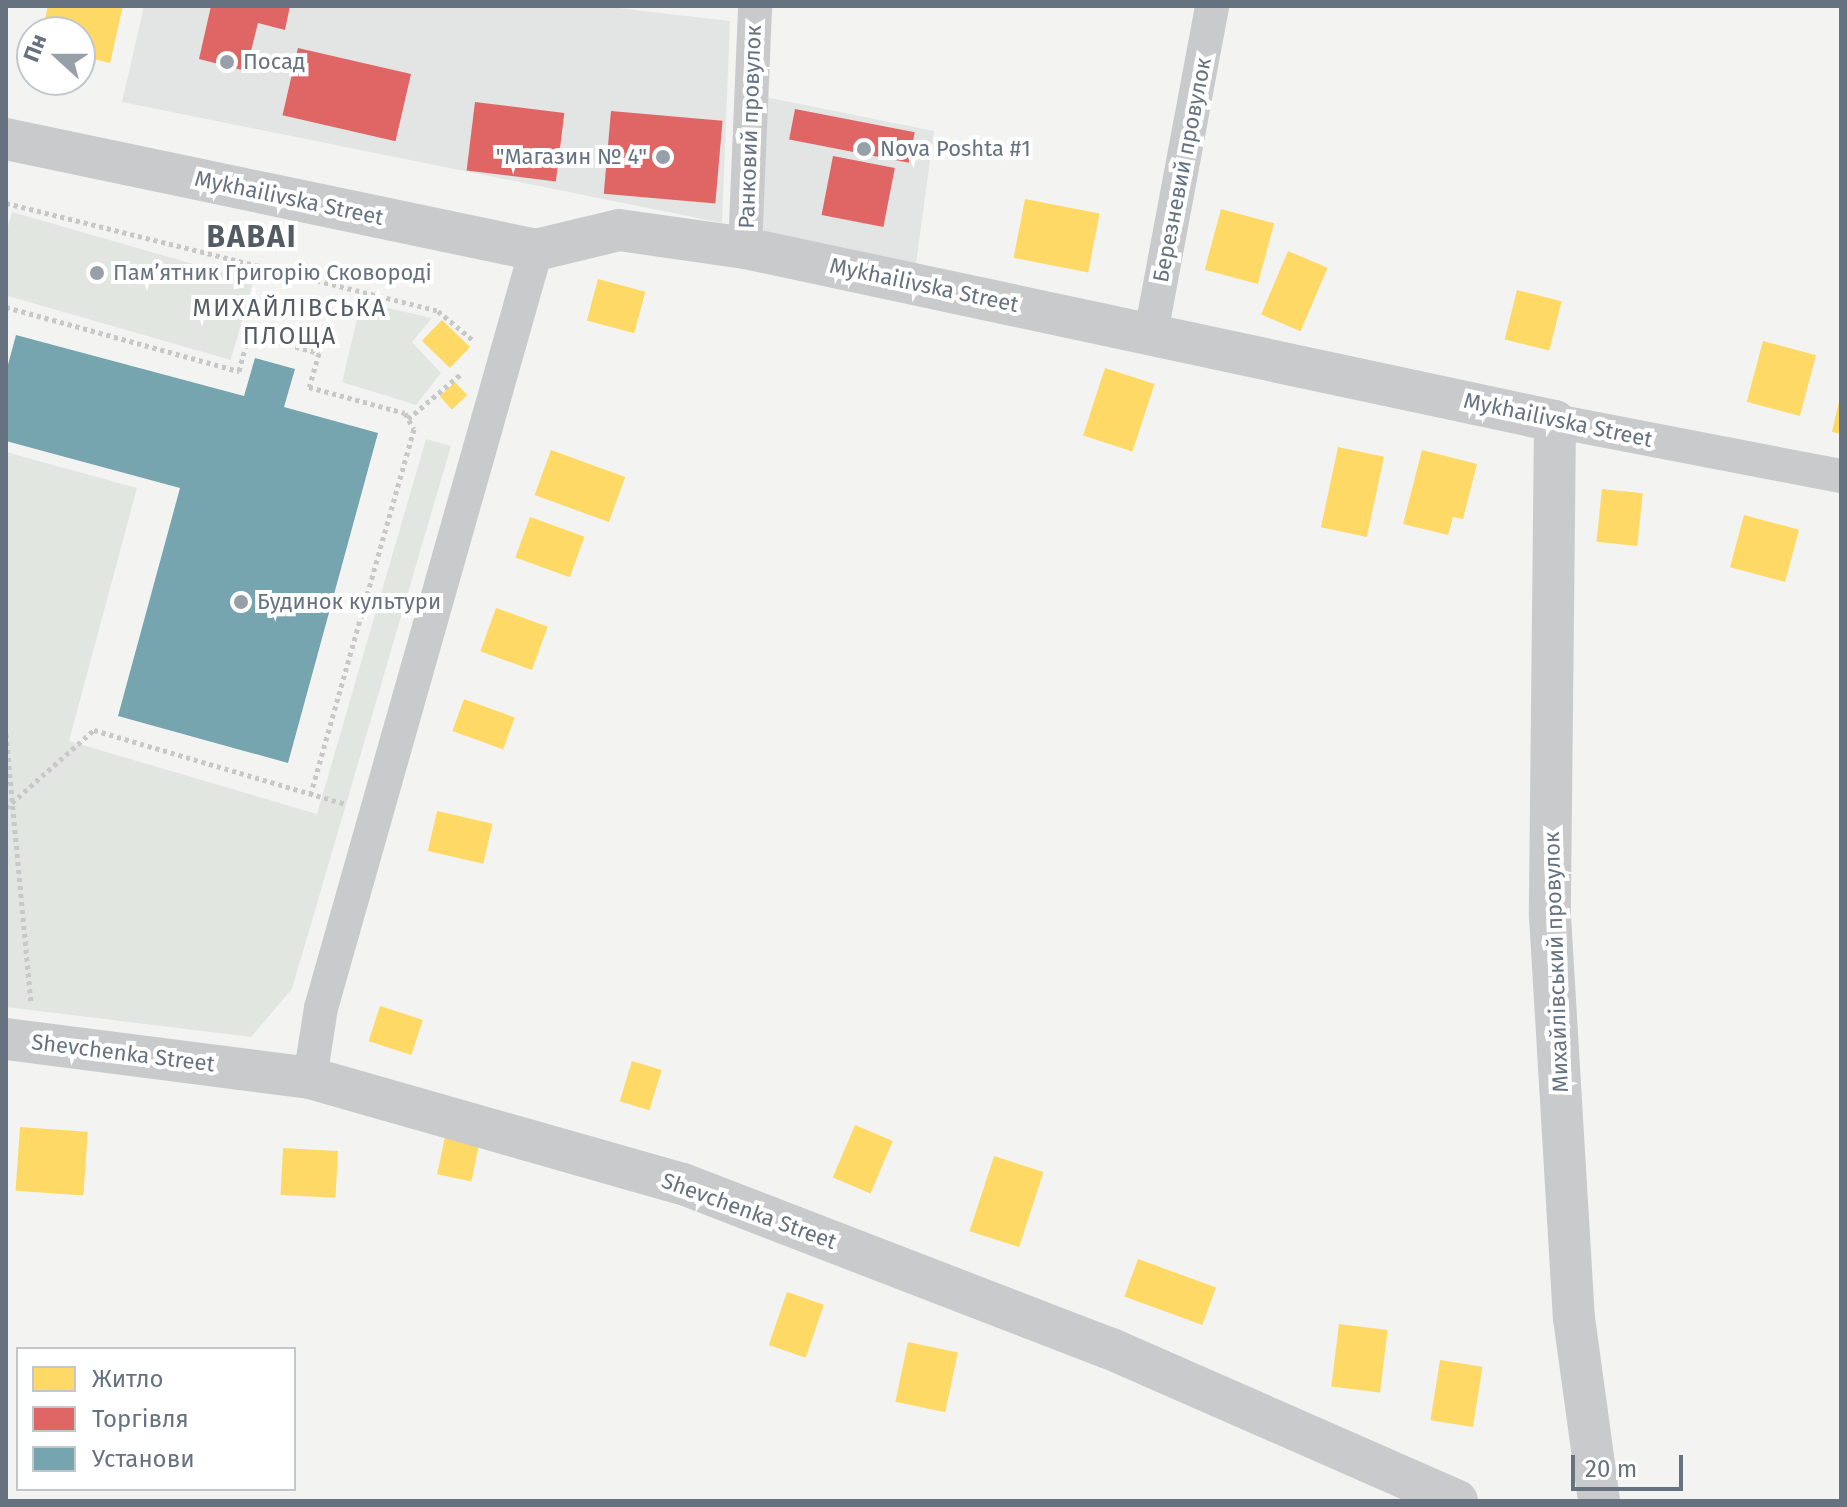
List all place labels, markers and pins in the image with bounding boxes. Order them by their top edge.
place label: Посад [243,49,305,75]
marker: Посад [218,53,236,71]
place label: Nova Poshta #1 [880,136,1031,162]
marker: Nova Poshta #1 [855,140,873,158]
place label: "Магазин № 4" [496,144,647,170]
marker: "Магазин № 4" [654,148,672,166]
place label: Пам’ятник Григорію Сковороді [113,260,432,286]
marker: Пам’ятник Григорію Сковороді [88,264,106,282]
place label: Будинок культури [257,589,441,615]
marker: Будинок культури [232,593,250,611]

